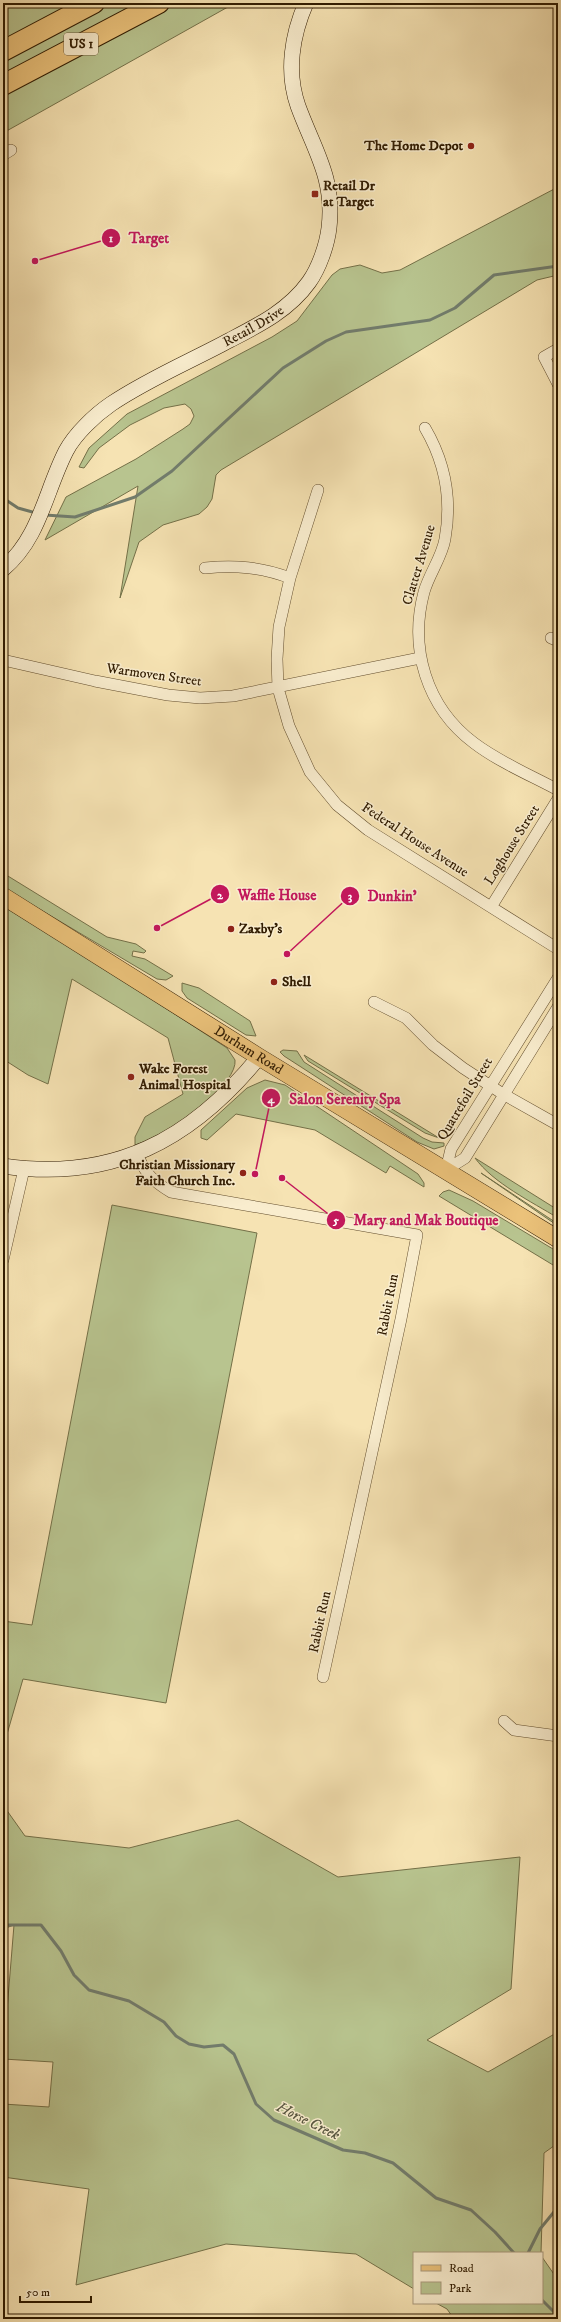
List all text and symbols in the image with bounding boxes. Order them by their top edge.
road number: US 1 [64,33,98,55]
place label: The Home Depot [363,137,464,155]
marker: The Home Depot [466,141,476,151]
place label: Retail Dr at Target [323,177,376,211]
marker: Retail Dr at Target [310,189,320,199]
callout: Target [101,224,178,251]
text: Target [128,229,169,248]
text: 1 [109,231,114,246]
street label: Retail Drive [220,302,288,351]
street label: Clatter Avenue [398,523,440,607]
street label: Warmoven Street [104,659,203,691]
street label: Federal House Avenue [358,799,472,881]
street label: Loghouse Street [480,801,544,888]
callout: Waffle House [210,881,325,908]
callout: Dunkin' [340,883,425,910]
text: Waffle House [237,886,317,905]
text: Dunkin' [367,887,417,906]
text: 2 [217,888,224,903]
text: 3 [348,889,353,904]
place label: Zaxby's [239,920,283,938]
marker: Zaxby's [226,924,236,934]
place label: Shell [282,973,312,991]
marker: Shell [269,977,279,987]
street label: Durham Road [211,1022,286,1079]
street label: Quatrefoil Street [433,1054,497,1144]
place label: Wake Forest Animal Hospital [138,1060,232,1094]
marker: Wake Forest Animal Hospital [126,1072,136,1082]
callout: Salon Serenity Spa [261,1085,409,1112]
text: Salon Serenity Spa [289,1090,401,1109]
text: 4 [267,1092,276,1107]
place label: Christian Missionary Faith Church Inc. [119,1156,235,1190]
marker: Christian Missionary Faith Church Inc. [238,1168,248,1178]
callout: Mary and Mak Boutique [326,1206,507,1233]
text: Mary and Mak Boutique [353,1211,499,1231]
text: 5 [332,1213,339,1228]
street label: Rabbit Run [373,1272,403,1338]
street label: Rabbit Run [305,1589,335,1655]
water label: Horse Creek [272,2097,343,2145]
legend [413,2252,543,2304]
text: Road [449,2261,474,2276]
scale bar [20,2278,91,2304]
text: Park [449,2281,471,2296]
text: 50 m [26,2285,50,2300]

